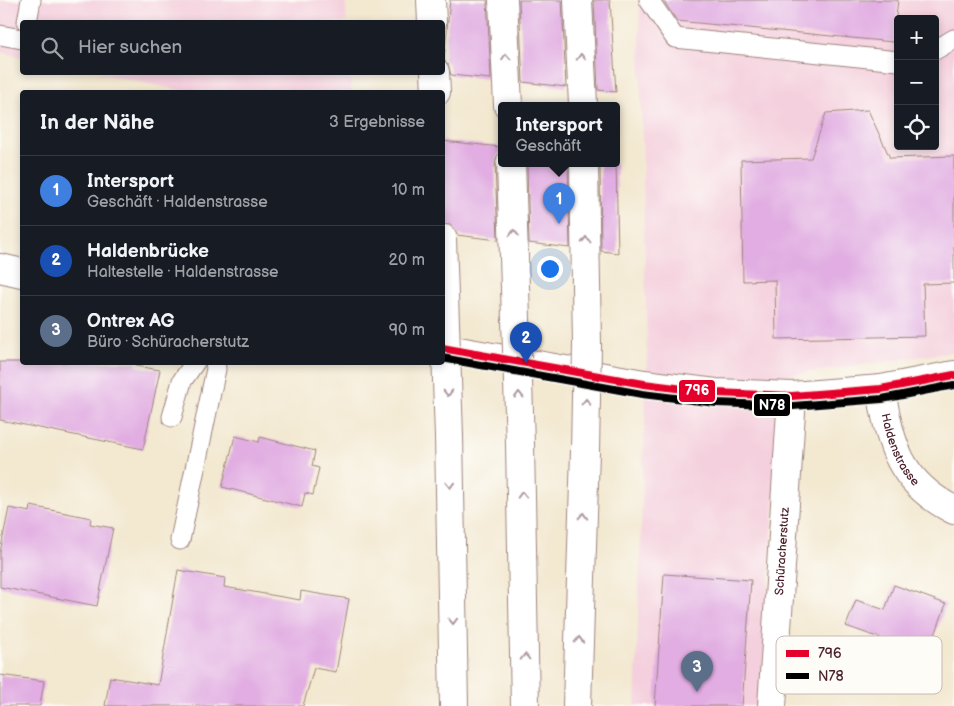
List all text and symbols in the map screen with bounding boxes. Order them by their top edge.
map controls [894,15,939,150]
button: + [894,15,939,60]
search box [20,20,445,75]
icon: search [38,34,66,62]
text: Hier suchen [78,36,182,59]
one-way arrow [501,52,511,60]
one-way arrow [575,52,586,60]
button: − [894,60,939,105]
popup [498,102,620,167]
button: locate [894,105,939,150]
text: In der Nähe [40,110,154,135]
text: 3 Ergebnisse [329,113,425,132]
text: Intersport [516,114,602,137]
text: Geschäft [516,137,581,156]
text: Intersport [87,170,174,193]
text: 1 [53,181,59,200]
text: 10 m [392,181,425,200]
pin: 1 [543,183,575,224]
text: Geschäft · Haldenstrasse [87,193,268,212]
one-way arrow [509,229,519,236]
one-way arrow [581,235,591,243]
text: Haldenbrücke [87,240,209,263]
text: 2 [51,251,61,270]
text: 20 m [389,251,425,270]
your location [537,256,563,282]
text: Haltestelle · Haldenstrasse [87,263,279,282]
text: Ontrex AG [87,310,175,333]
text: 3 [51,321,61,340]
text: 90 m [389,321,425,340]
pin: 2 [510,322,542,363]
text: Büro · Schüracherstutz [87,333,249,352]
line badge: 796 [678,379,716,403]
text: 796 [685,382,709,399]
one-way arrow [443,390,453,397]
one-way arrow [514,391,524,399]
line badge: N78 [753,393,791,417]
text: N78 [759,397,785,414]
one-way arrow [581,398,591,406]
street label: Haldenstrasse [878,412,922,489]
one-way arrow [445,481,456,489]
one-way arrow [516,491,527,499]
street label: Schüracherstutz [772,507,793,596]
one-way arrow [578,512,588,520]
one-way arrow [448,618,458,625]
one-way arrow [574,636,584,644]
legend [776,636,942,694]
text: 796 [818,645,842,662]
pin: 3 [681,651,713,692]
one-way arrow [519,653,530,661]
text: N78 [818,668,844,685]

